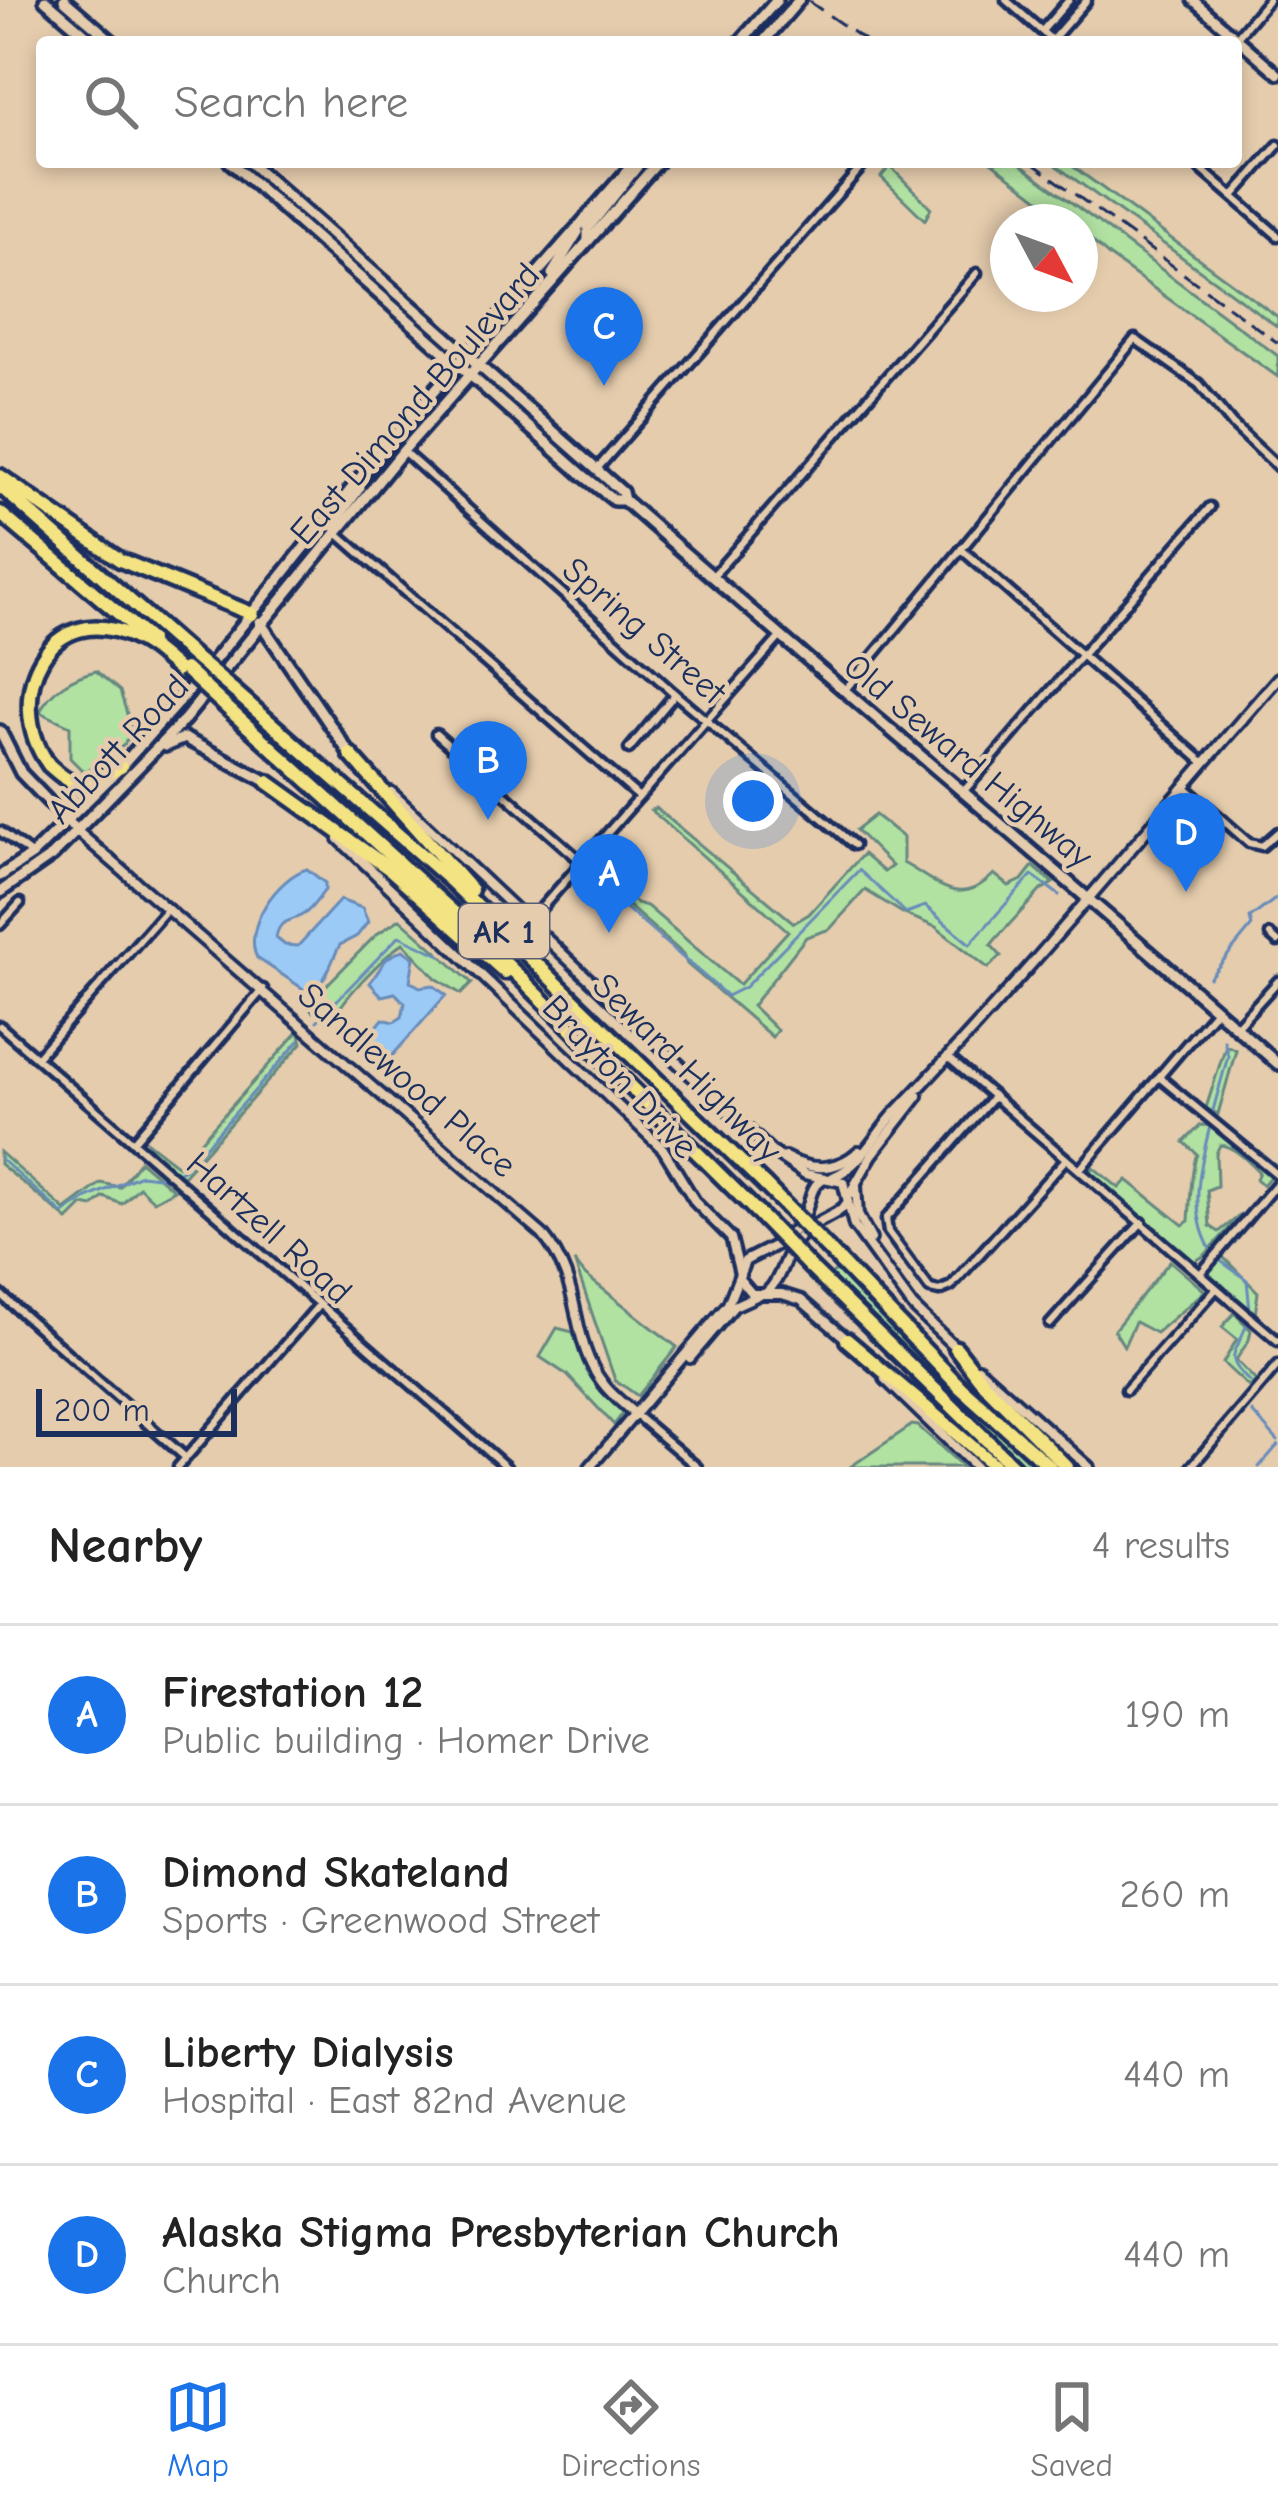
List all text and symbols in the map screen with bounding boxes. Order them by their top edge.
search box [36,36,1242,168]
icon: search [78,69,144,135]
text: Search here [174,76,408,128]
north arrow [990,204,1098,312]
street label: East Dimond Boulevard [282,255,548,553]
pin: C [565,287,643,386]
street label: Spring Street [554,549,735,714]
street label: Old Seward Highway [835,645,1101,878]
street label: Abbott Road [39,666,197,832]
pin: B [449,721,527,820]
your location [723,771,783,831]
pin: D [1147,793,1225,892]
pin: A [570,834,648,933]
road number: AK 1 [459,904,549,958]
street label: Seward Highway [584,965,790,1172]
street label: Sandlewood Place [290,974,524,1186]
street label: Brayton Drive [534,987,706,1167]
street label: Hartzell Road [178,1143,360,1313]
scale bar [36,1383,237,1436]
text: 200 m [54,1391,150,1429]
text: Nearby [48,1516,202,1575]
text: 4 results [1092,1523,1230,1568]
text: Firestation 12 [162,1666,423,1718]
text: A [76,1692,98,1737]
text: 190 m [1125,1692,1230,1737]
text: Public building · Homer Drive [162,1718,650,1763]
text: Dimond Skateland [162,1846,510,1898]
text: B [75,1872,99,1917]
text: 260 m [1119,1872,1230,1917]
text: Sports · Greenwood Street [162,1898,599,1943]
text: Liberty Dialysis [162,2026,454,2078]
text: C [75,2052,99,2097]
text: 440 m [1123,2052,1230,2097]
text: Hospital · East 82nd Avenue [162,2078,627,2123]
text: Alaska Stigma Presbyterian Church [162,2206,840,2258]
text: D [75,2232,99,2277]
text: 440 m [1123,2232,1230,2277]
text: Church [162,2258,281,2303]
tab: Map [165,2374,231,2484]
tab: Directions [561,2374,701,2484]
tab: Saved [1031,2374,1113,2484]

